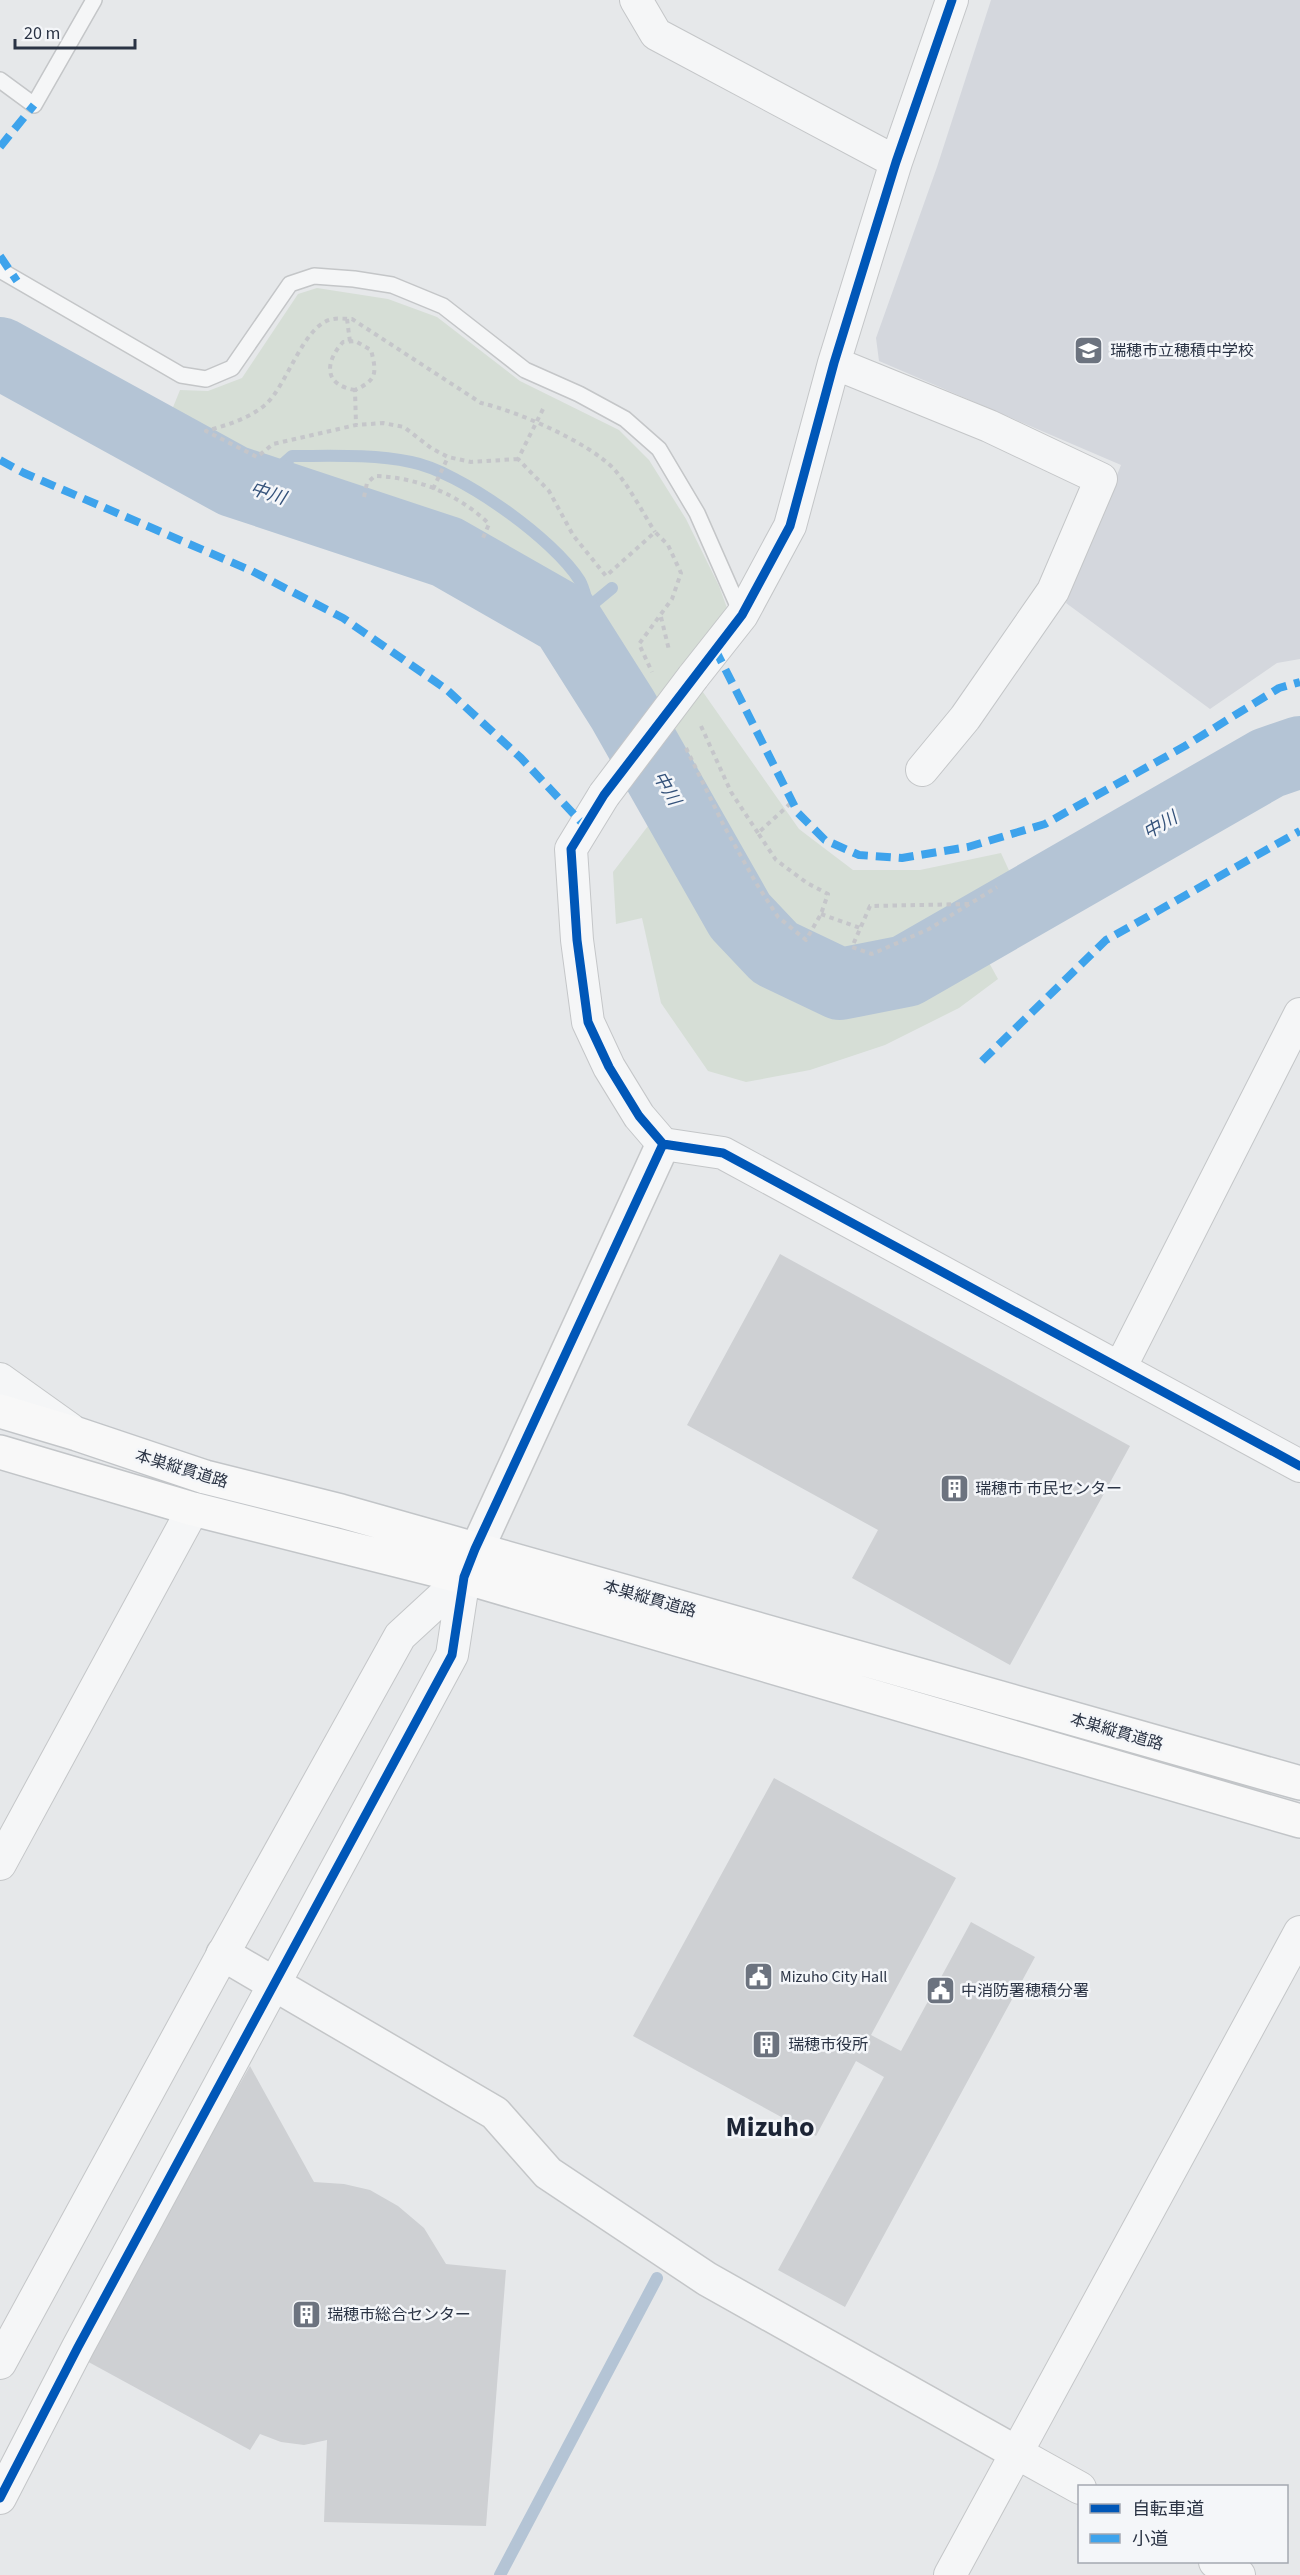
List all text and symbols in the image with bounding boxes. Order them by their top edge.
scale bar [15,12,135,50]
text: 20 m [24,21,60,46]
school or university icon: 瑞穂市立穂積中学校 [1073,334,1105,366]
place label: 瑞穂市立穂積中学校 [1110,340,1254,362]
water label: 中川 [247,476,291,512]
water label: 中川 [647,766,687,812]
water label: 中川 [1138,805,1184,845]
street label: 本巣縦貫道路 [133,1444,231,1494]
building icon: 瑞穂市 市民センター [938,1472,970,1504]
place label: 瑞穂市 市民センター [975,1478,1122,1500]
street label: 本巣縦貫道路 [601,1575,699,1623]
street label: 本巣縦貫道路 [1068,1708,1166,1756]
public building icon: Mizuho City Hall [743,1960,775,1992]
place label: Mizuho City Hall [780,1966,887,1988]
public building icon: 中消防署穂積分署 [924,1974,956,2006]
place label: 中消防署穂積分署 [961,1980,1089,2002]
building icon: 瑞穂市役所 [751,2028,783,2060]
place label: 瑞穂市役所 [788,2034,868,2056]
district label: Mizuho [725,2107,815,2147]
building icon: 瑞穂市総合センター [290,2298,322,2330]
place label: 瑞穂市総合センター [327,2304,471,2326]
legend [1078,2485,1288,2563]
text: 自転車道 [1132,2497,1204,2522]
text: 小道 [1132,2527,1168,2552]

